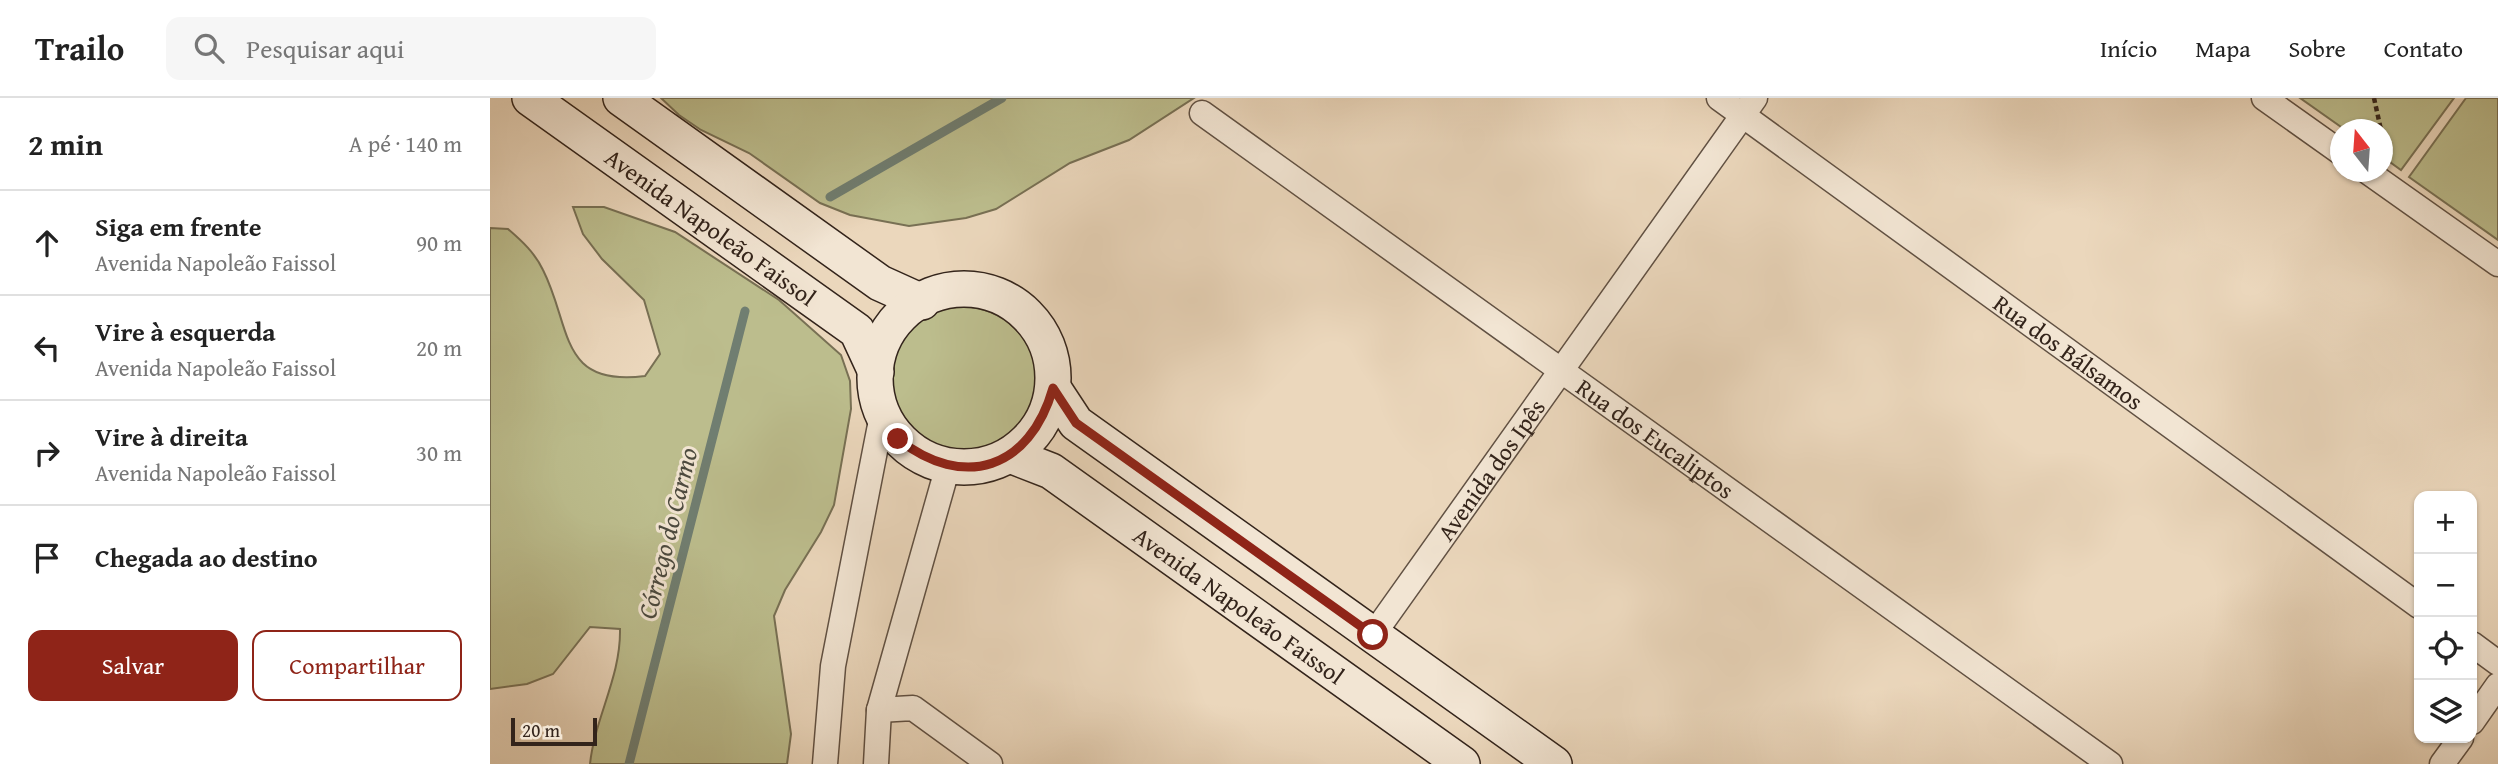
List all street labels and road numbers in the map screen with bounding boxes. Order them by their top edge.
street label: Avenida Napoleão Faissol [598,140,824,314]
street label: Rua dos Bálsamos [1987,285,2151,418]
street label: Rua dos Eucaliptos [1569,369,1742,507]
street label: Avenida dos Ipês [1428,391,1553,548]
street label: Avenida Napoleão Faissol [1126,518,1352,693]

